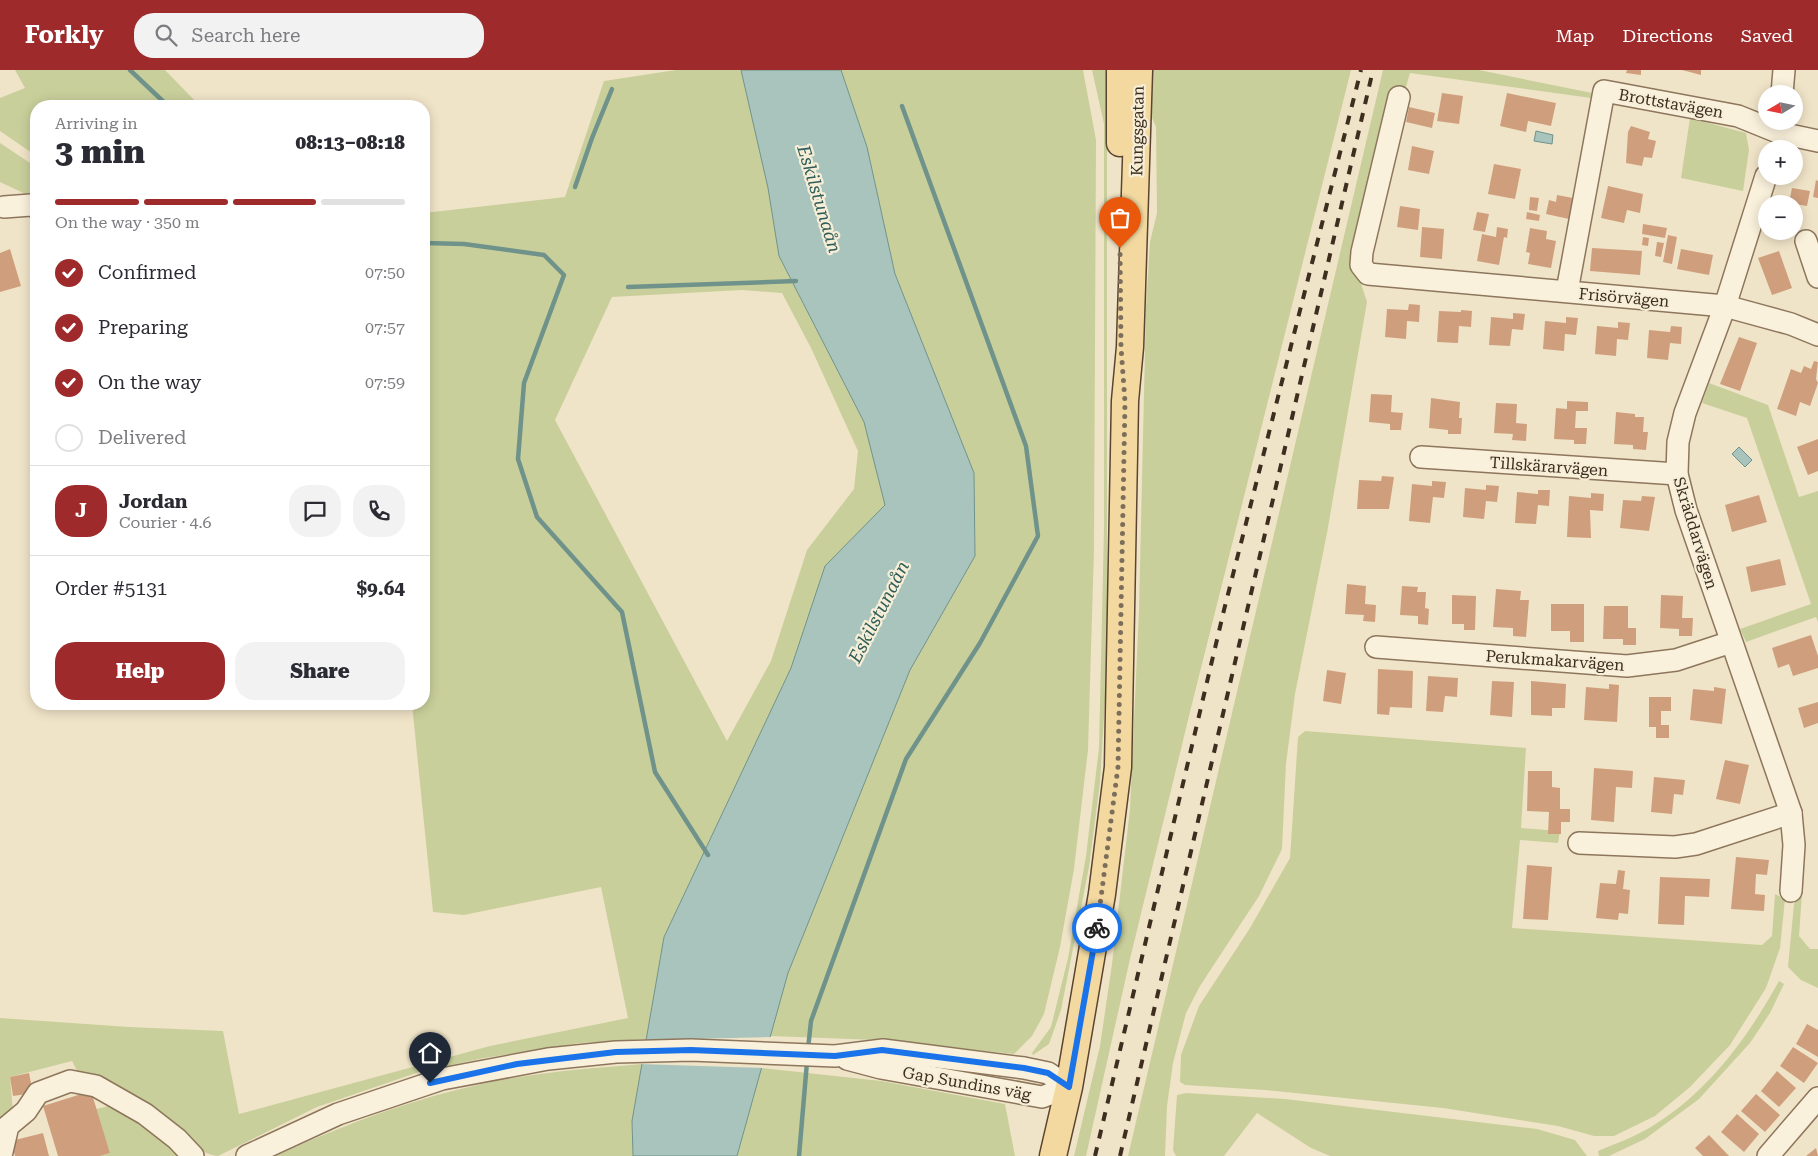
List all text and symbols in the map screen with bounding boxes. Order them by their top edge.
search box [134,13,484,58]
text: Forkly [25,21,104,49]
icon: search [152,21,180,49]
text: Search here [192,24,300,47]
text: Map [1556,25,1594,46]
text: Directions [1622,25,1713,46]
text: Saved [1741,25,1793,46]
street label: Brottstavägen [1617,85,1725,122]
north arrow [1758,85,1802,130]
map controls [1758,85,1803,240]
street label: Kungsgatan [1127,86,1148,176]
text: Arriving in [55,114,138,133]
text: 08:13–08:18 [296,131,405,154]
text: 3 min [55,133,145,171]
button: + [1758,140,1803,185]
water label: Eskilstunaån [793,142,846,255]
button: − [1758,195,1803,240]
pin [1099,197,1141,248]
icon: bag [1106,204,1134,232]
text: On the way · 350 m [55,213,200,232]
icon: check [55,259,83,287]
text: Confirmed [98,261,196,284]
text: 07:50 [365,263,405,282]
street label: Frisörvägen [1578,284,1670,311]
icon: check [55,314,83,342]
text: Preparing [98,316,188,339]
text: 07:57 [365,318,405,337]
icon: check [55,369,83,397]
text: On the way [98,371,201,394]
text: 07:59 [365,373,405,392]
text: Delivered [98,426,186,449]
street label: Tillskärarvägen [1489,453,1609,480]
street label: Skräddarvägen [1669,475,1722,592]
button: chat [289,485,341,537]
button: phone [353,485,405,537]
text: Jordan [119,490,188,513]
text: J [75,499,87,522]
text: Courier · 4.6 [119,513,212,532]
water label: Eskilstunaån [843,557,913,667]
text: Order #5131 [55,577,167,600]
text: $9.64 [356,577,405,600]
button: Help [55,642,225,700]
button: Share [235,642,405,700]
street label: Perukmakarvägen [1485,646,1625,675]
courier [1072,903,1122,953]
icon: bike [1083,914,1111,942]
pin [409,1032,451,1083]
icon: home [416,1039,444,1067]
street label: Gap Sundins väg [901,1063,1034,1104]

